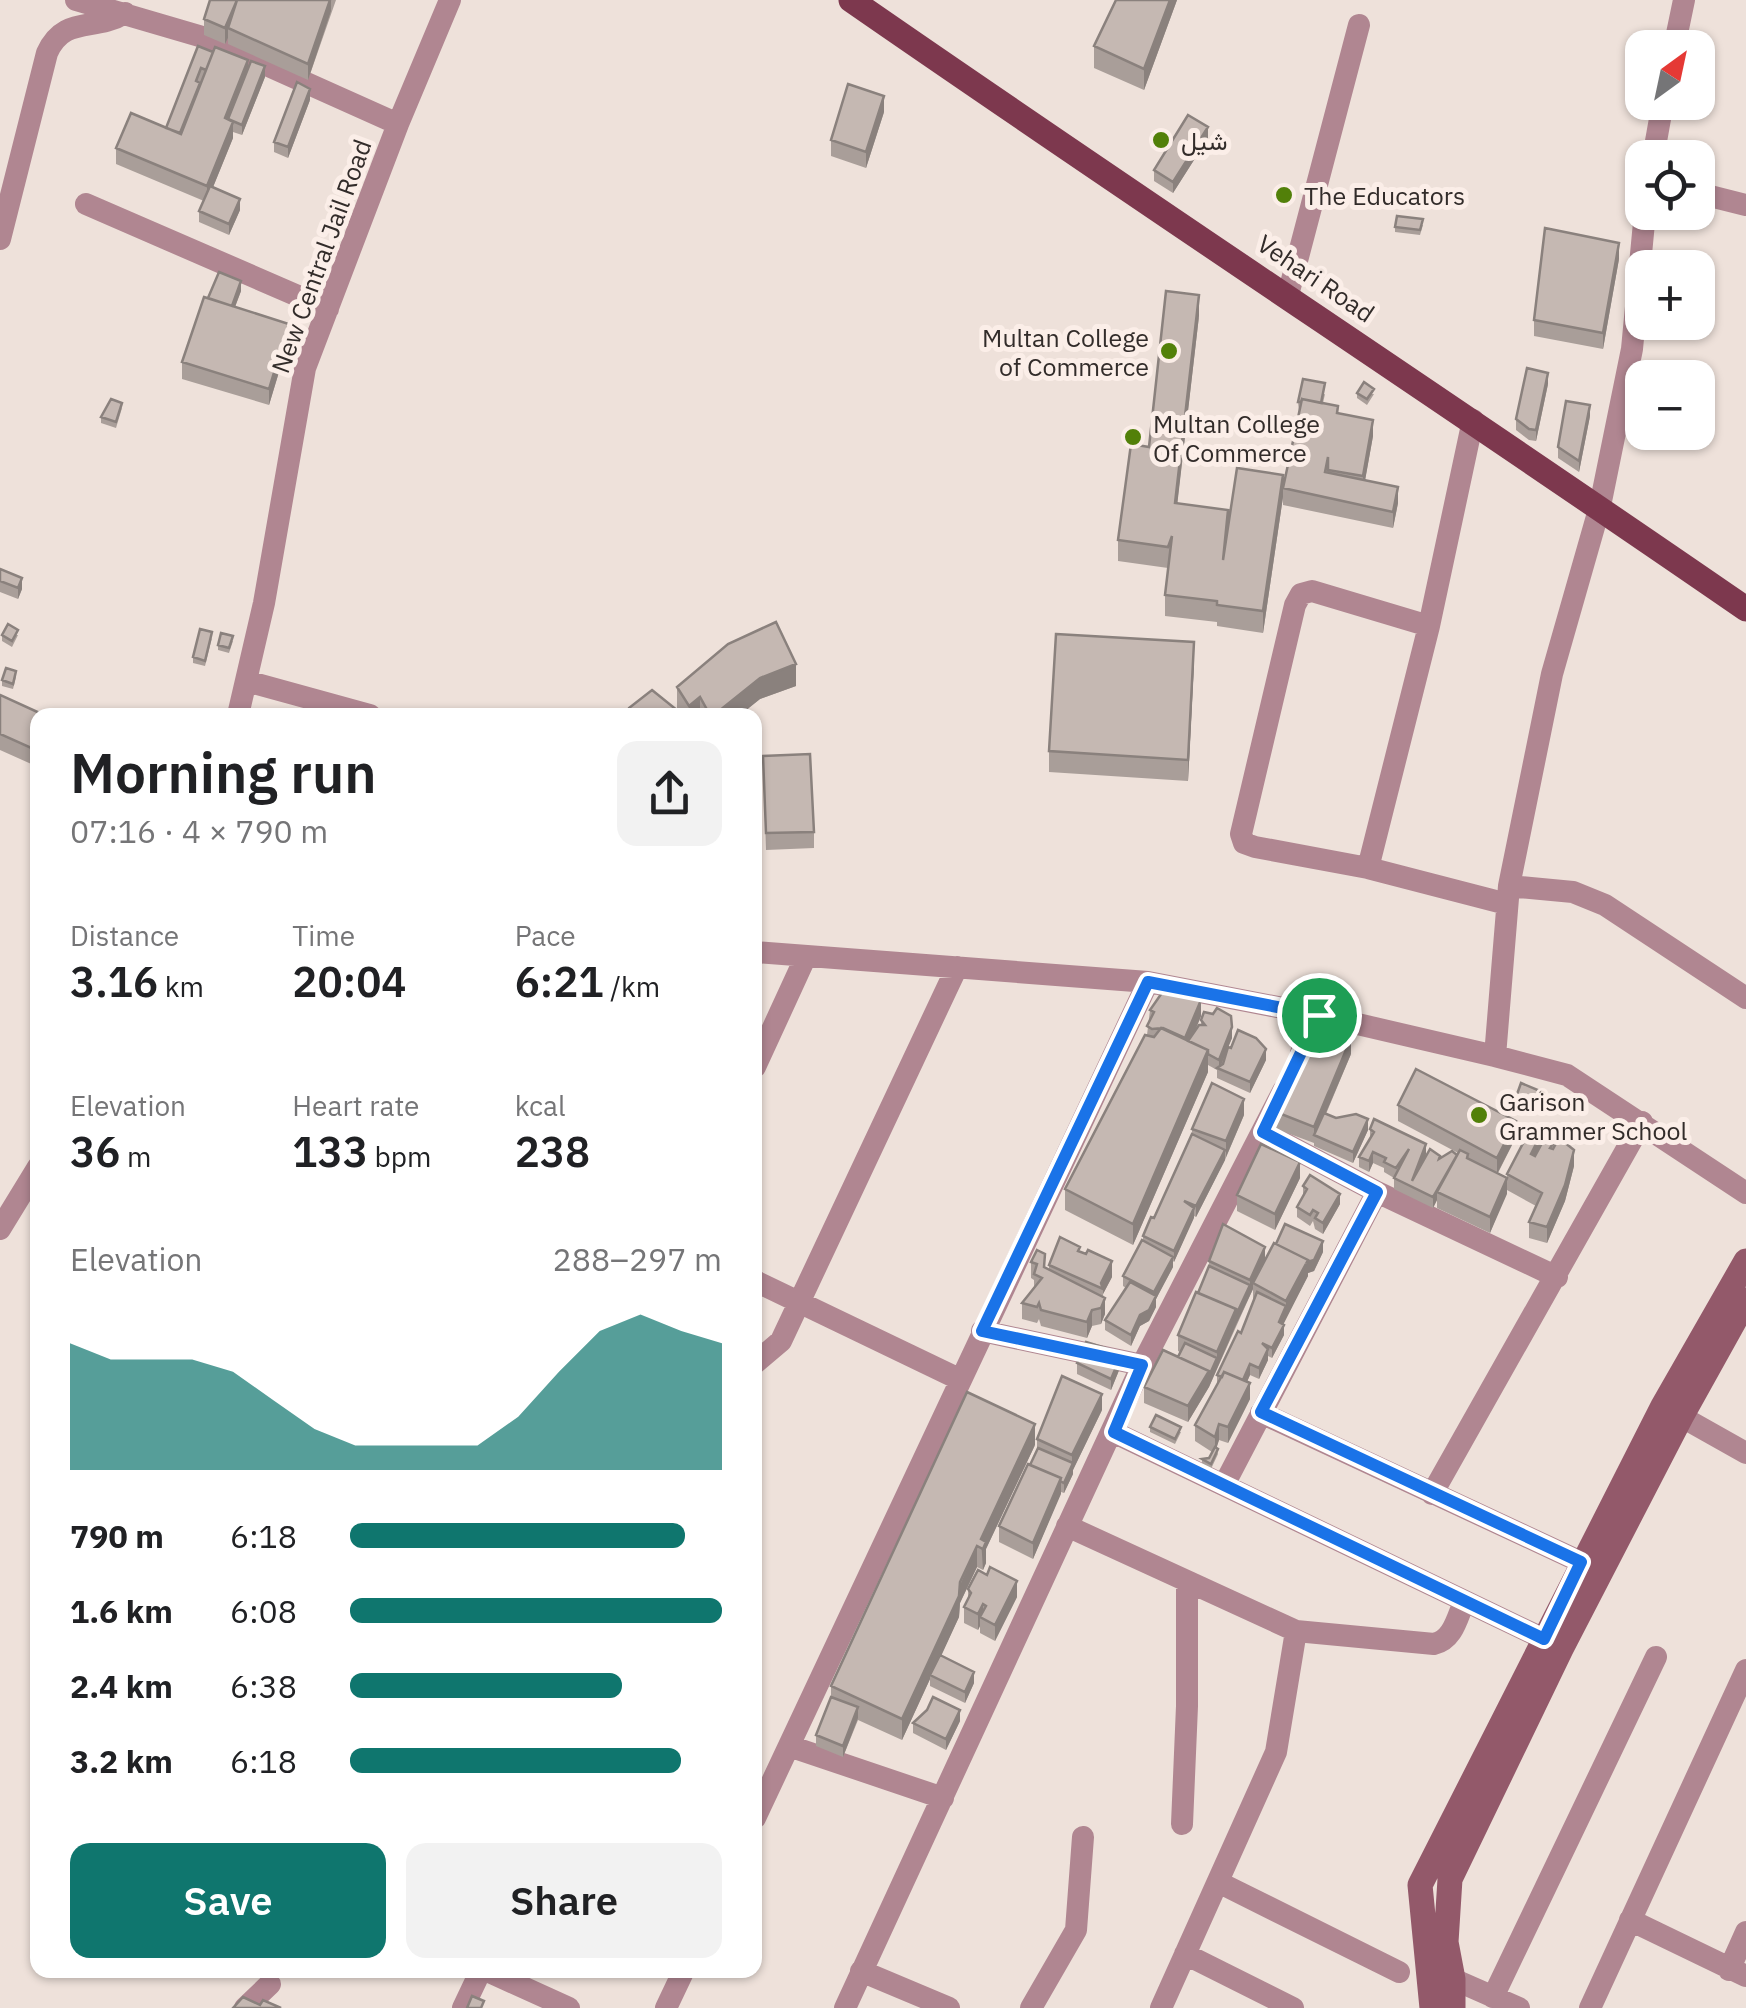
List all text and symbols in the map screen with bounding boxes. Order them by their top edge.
north arrow [1625,30,1715,120]
map controls [1625,30,1715,450]
place label: شیل [1181,124,1227,157]
marker: شیل [1150,129,1172,151]
street label: New Central Jail Road [263,135,379,377]
button: locate [1625,140,1715,230]
place label: The Educators [1304,179,1465,212]
marker: The Educators [1273,184,1295,206]
street label: Vehari Road [1251,227,1381,329]
button: + [1625,250,1715,340]
place label: Multan College of Commerce [982,321,1149,383]
marker: Multan College of Commerce [1158,340,1180,362]
button: − [1625,360,1715,450]
place label: Multan College Of Commerce [1153,407,1320,469]
marker: Multan College Of Commerce [1122,426,1144,448]
text: Morning run [70,737,377,808]
button: share [617,741,722,846]
text: 07:16 · 4 × 790 m [70,810,328,852]
text: Distance [70,917,179,954]
text: Time [292,917,355,954]
text: Pace [515,917,576,954]
text: 3.16 [70,954,158,1009]
text: 20:04 [292,954,407,1009]
text: 6:21 [515,954,604,1009]
text: km [158,968,204,1005]
text: /km [604,968,660,1005]
pin [1277,973,1362,1058]
icon: arrive [1292,988,1347,1043]
place label: Garison Grammer School [1499,1085,1688,1147]
text: Elevation [70,1087,186,1124]
text: Heart rate [292,1087,419,1124]
text: kcal [515,1087,566,1124]
marker: Garison Grammer School [1468,1104,1490,1126]
text: 36 [70,1124,120,1179]
text: 133 [292,1124,368,1179]
text: 238 [515,1124,590,1179]
text: m [120,1138,151,1175]
text: bpm [368,1138,431,1175]
text: Elevation [70,1238,203,1280]
text: 288–297 m [552,1238,722,1280]
text: 790 m [70,1515,164,1557]
text: 6:18 [230,1515,297,1557]
text: 1.6 km [70,1590,173,1632]
text: 6:08 [230,1590,297,1632]
text: 2.4 km [70,1665,173,1707]
text: 6:38 [230,1665,297,1707]
text: 3.2 km [70,1740,173,1782]
text: 6:18 [230,1740,297,1782]
button: Save [70,1843,386,1958]
button: Share [406,1843,722,1958]

